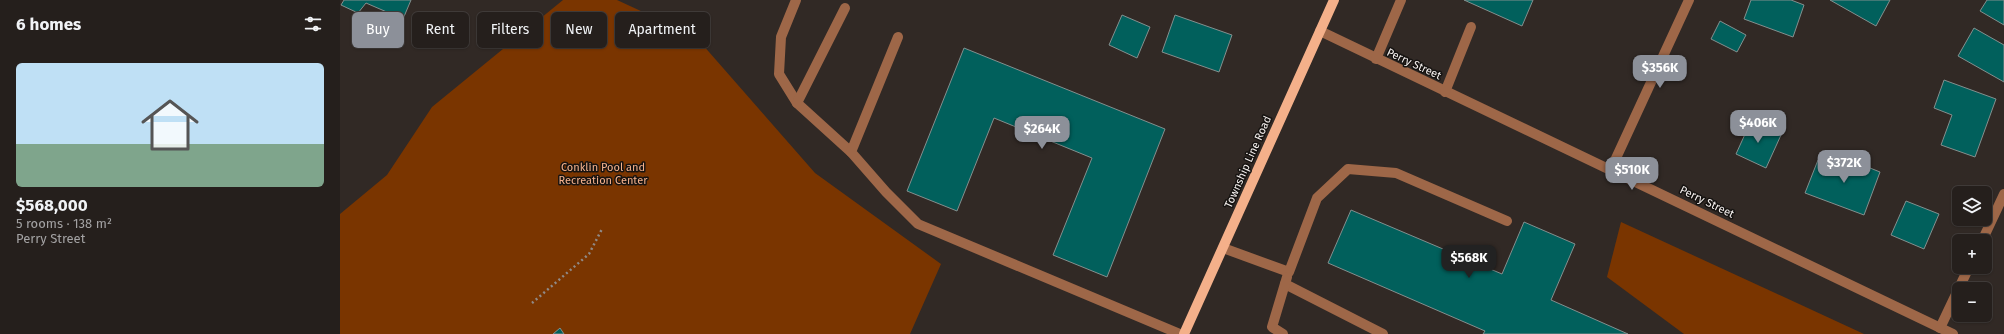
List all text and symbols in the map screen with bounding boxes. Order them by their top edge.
chip: Buy [352,12,404,48]
chip: Rent [412,12,469,48]
chip: Filters [477,12,543,48]
chip: New [551,12,607,48]
chip: Apartment [615,12,710,48]
icon: filters [302,13,324,35]
text: 6 homes [16,14,81,35]
street label: Perry Street [1385,46,1443,82]
pin: $356K [1632,55,1688,89]
text: $356K [1642,60,1678,75]
icon: home [134,89,206,161]
pin: $406K [1730,110,1786,144]
street label: Township Line Road [1222,114,1274,210]
text: $406K [1739,115,1777,130]
pin: $264K [1014,116,1070,150]
text: $264K [1024,121,1060,136]
pin: $372K [1816,150,1872,184]
text: $372K [1827,155,1861,170]
pin: $510K [1604,157,1660,191]
park label: Conklin Pool and Recreation Center [559,161,648,187]
text: $510K [1614,162,1650,177]
street label: Perry Street [1678,183,1736,221]
map controls [1952,186,1992,322]
button: layers [1952,186,1992,226]
text: $568,000 [16,195,88,216]
text: 5 rooms · 138 m² [16,216,112,231]
text: Perry Street [16,231,85,246]
button: + [1952,234,1992,274]
pin: $568K [1441,245,1497,279]
text: $568K [1450,250,1488,265]
button: − [1952,282,1992,322]

